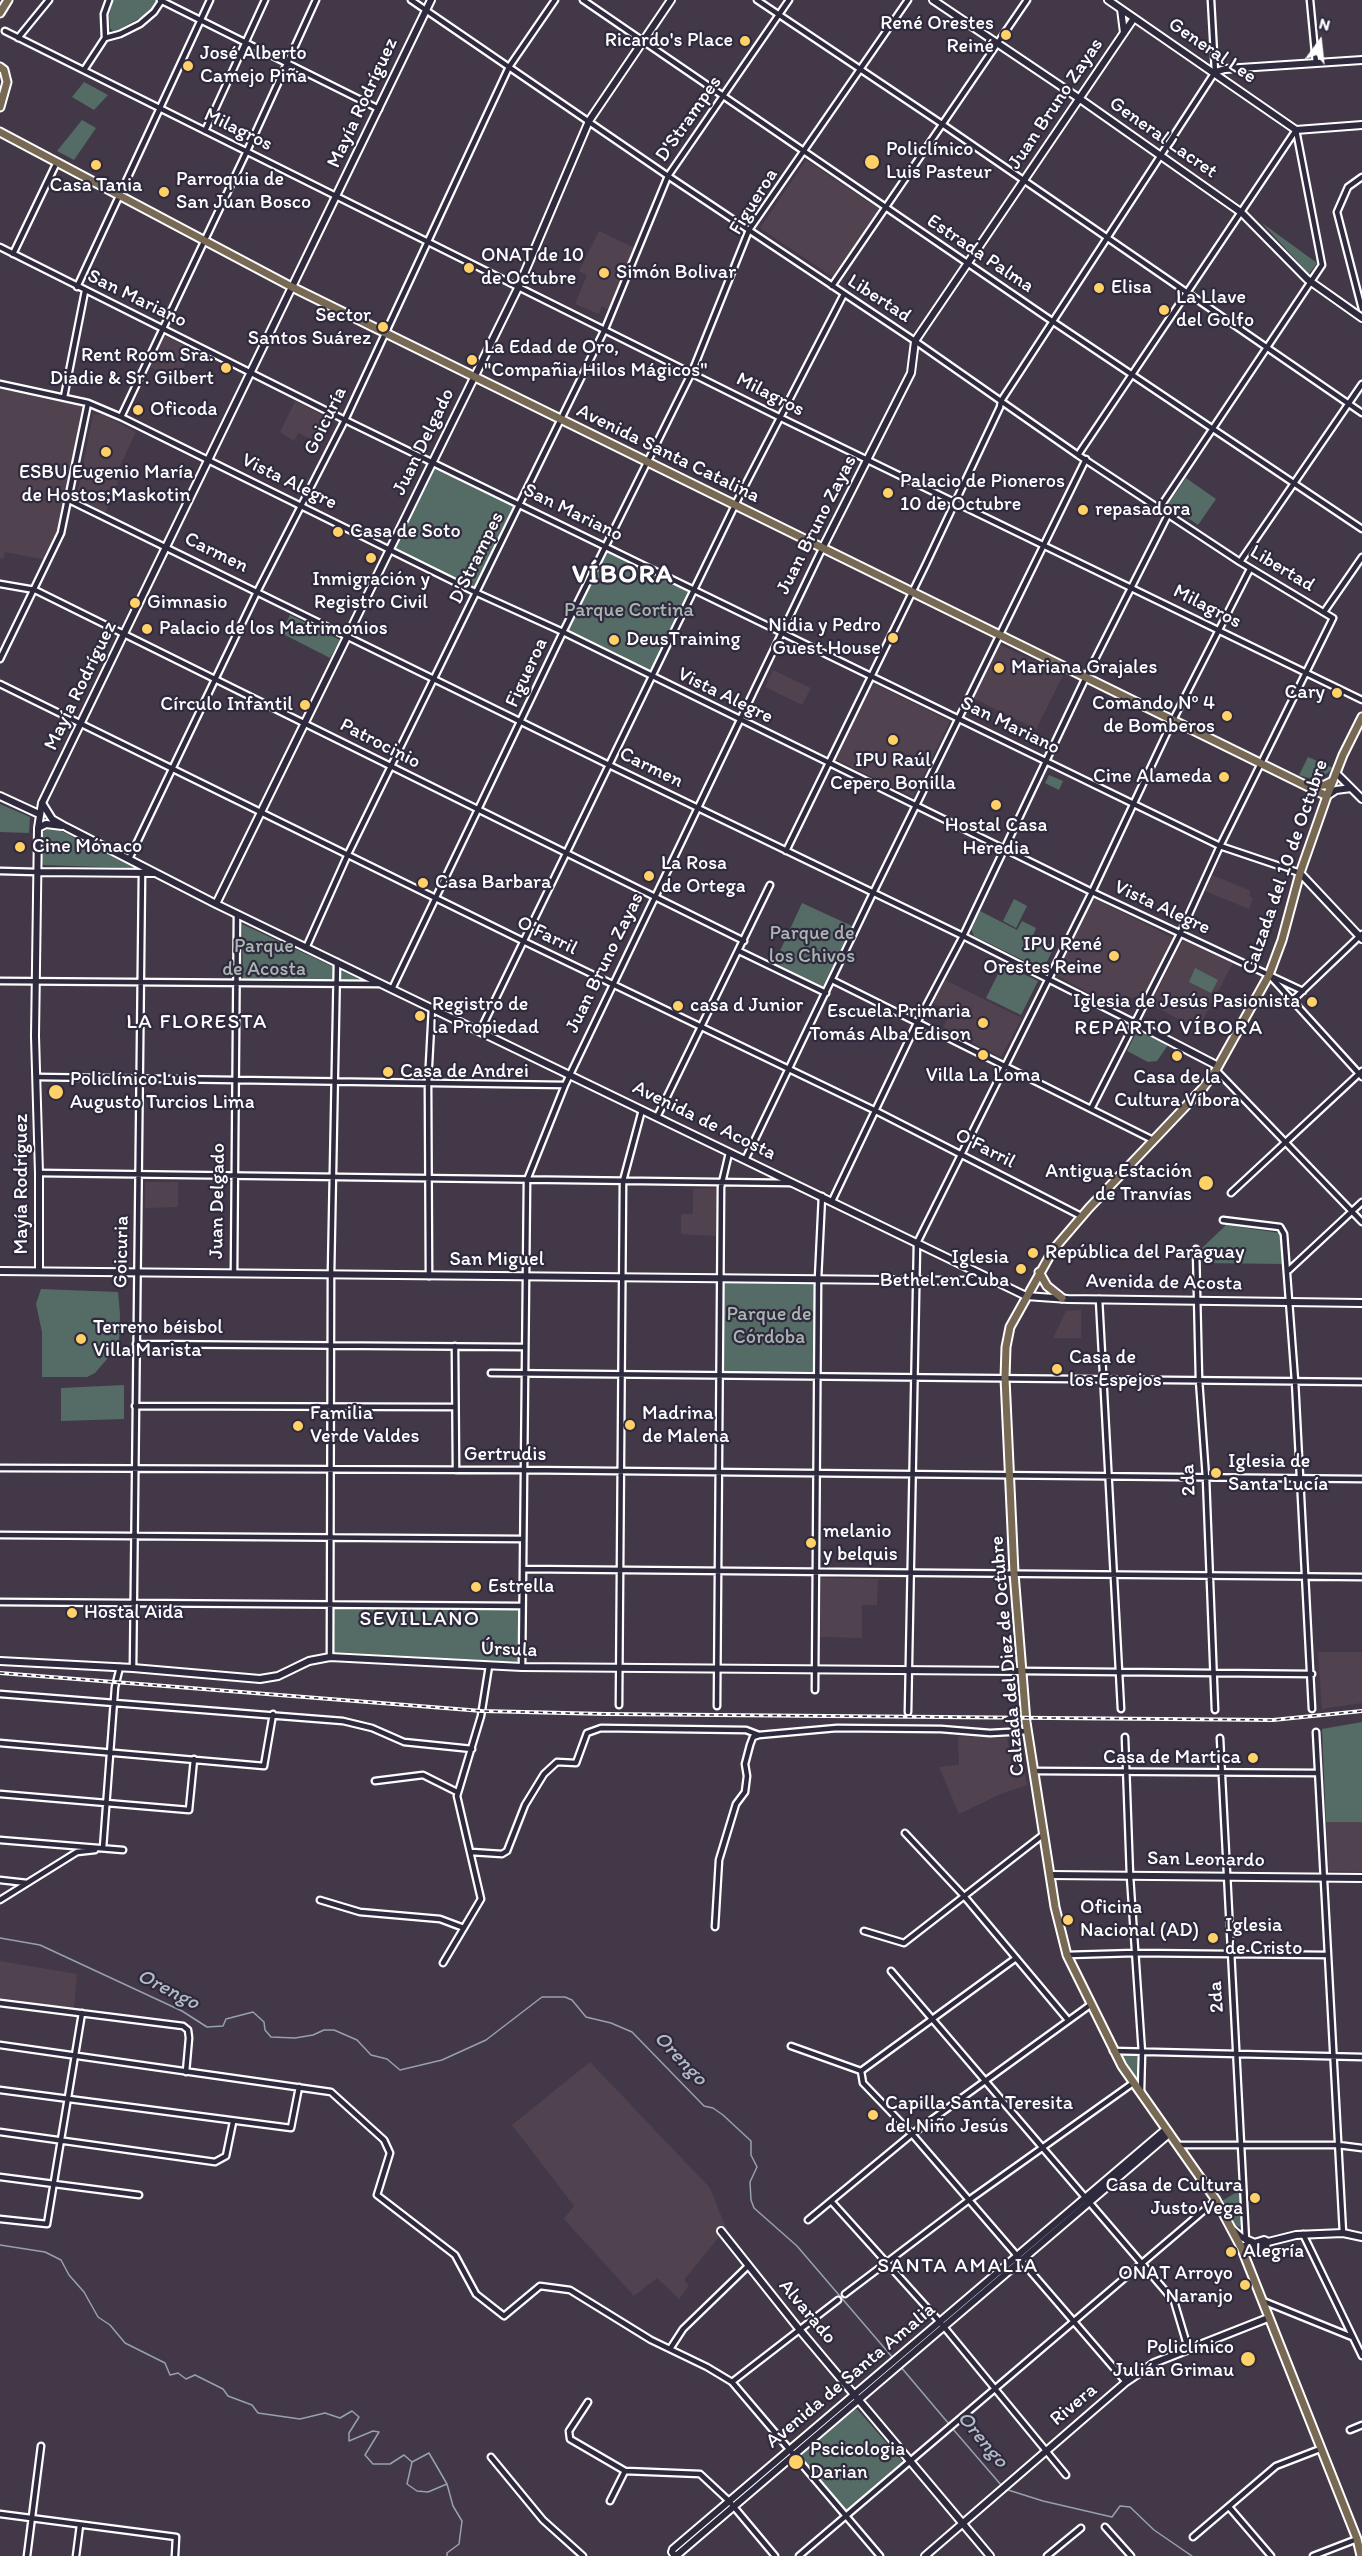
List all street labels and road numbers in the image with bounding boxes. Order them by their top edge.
street label: General Lee [1163,13,1261,89]
street label: Mayía Rodríguez [322,34,404,172]
street label: Juan Bruno Zayas [1003,34,1109,174]
street label: D'Strampes [651,71,727,167]
street label: General Lacret [1104,92,1222,184]
street label: Milagros [200,103,276,157]
street label: Figueroa [724,164,784,240]
street label: Estrada Palma [922,209,1038,299]
street label: San Mariano [83,265,191,333]
street label: Libertad [842,269,916,329]
street label: Milagros [732,368,808,422]
street label: Goicuría [299,383,353,459]
street label: Juan Delgado [388,385,460,499]
street label: Avenida Santa Catalina [573,399,763,509]
street label: Vista Alegre [237,449,341,515]
street label: Juan Bruno Zayas [772,451,862,599]
street label: San Mariano [519,479,627,547]
street label: D'Strampes [444,508,510,608]
street label: Carmen [180,527,252,579]
street label: Libertad [1245,540,1319,598]
street label: Milagros [1169,580,1245,634]
street label: Mayía Rodríguez [39,617,123,755]
street label: Figueroa [501,634,553,712]
street label: Vista Alegre [673,663,777,729]
street label: San Mariano [956,692,1064,760]
street label: Patrocinio [336,713,424,775]
street label: Carmen [615,742,687,794]
street label: Calzada del 10 de Octubre [1238,756,1334,978]
street label: Vista Alegre [1110,875,1214,941]
street label: Juan Bruno Zayas [561,889,649,1037]
street label: O'Farril [513,911,581,961]
street label: Avenida de Acosta [628,1076,780,1166]
street label: Mayía Rodríguez [10,1114,34,1254]
street label: O'Farril [951,1124,1019,1174]
street label: Juan Delgado [205,1143,231,1259]
street label: Goicuria [109,1216,135,1288]
street label: San Miguel [450,1248,544,1272]
street label: Avenida de Acosta [1086,1270,1242,1296]
street label: Gertrudis [464,1443,546,1467]
street label: 2da [1176,1463,1202,1497]
street label: Calzada del Diez de Octubre [986,1535,1030,1777]
street label: Úrsula [480,1637,538,1663]
street label: San Leonardo [1147,1847,1265,1873]
street label: 2da [1204,1980,1230,2014]
street label: Alvarado [773,2275,841,2349]
street label: Avenida de Santa Amalia [761,2298,941,2454]
street label: Rivera [1046,2378,1102,2432]

